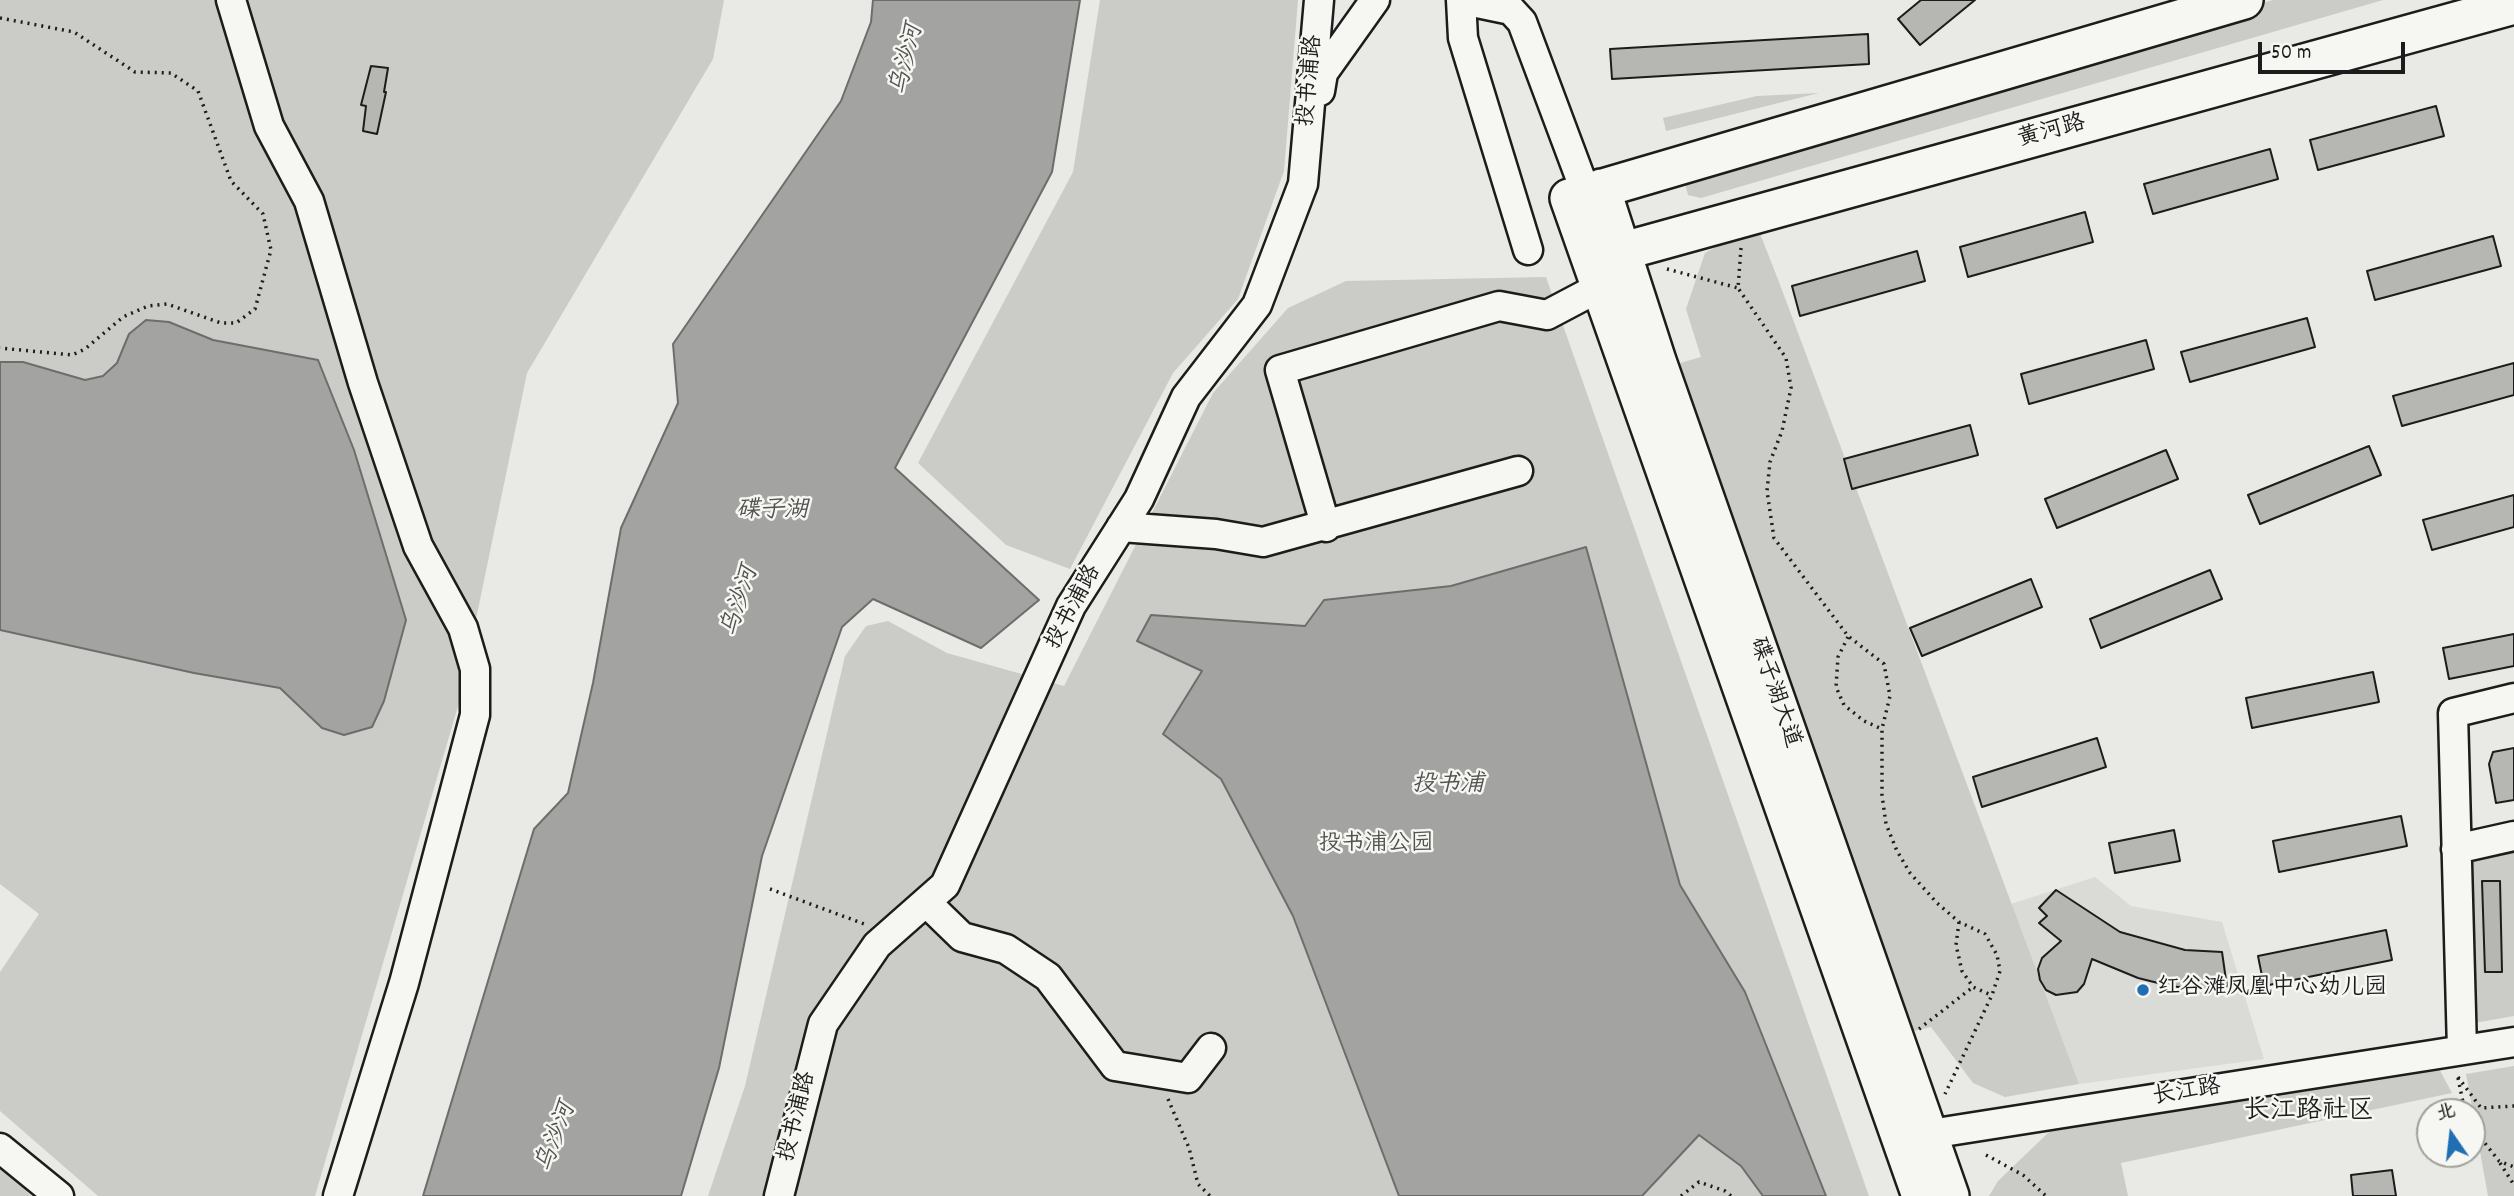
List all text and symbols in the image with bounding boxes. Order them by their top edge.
water label: 乌沙河 [886,22,932,98]
scale bar [2262,28,2409,72]
street label: 投书浦路 [1294,34,1330,128]
text: 50 m [2271,39,2311,69]
street label: 黄河路 [2015,111,2089,155]
water label: 碟子湖 [736,499,808,527]
street label: 投书浦路 [1041,561,1109,655]
water label: 乌沙河 [717,563,767,641]
street label: 碟子湖大道 [1741,634,1805,752]
water label: 投书浦 [1412,773,1484,801]
park label: 投书浦公园 [1319,832,1433,860]
place label: 红谷滩凤凰中心幼儿园 [2157,976,2387,1004]
marker: 红谷滩凤凰中心幼儿园 [2135,982,2151,998]
street label: 投书浦路 [774,1069,824,1165]
street label: 长江路 [2151,1075,2223,1113]
district label: 长江路社区 [2244,1097,2374,1129]
north arrow [2416,1098,2486,1168]
water label: 乌沙河 [532,1099,584,1177]
text: 北 [2434,1099,2459,1129]

